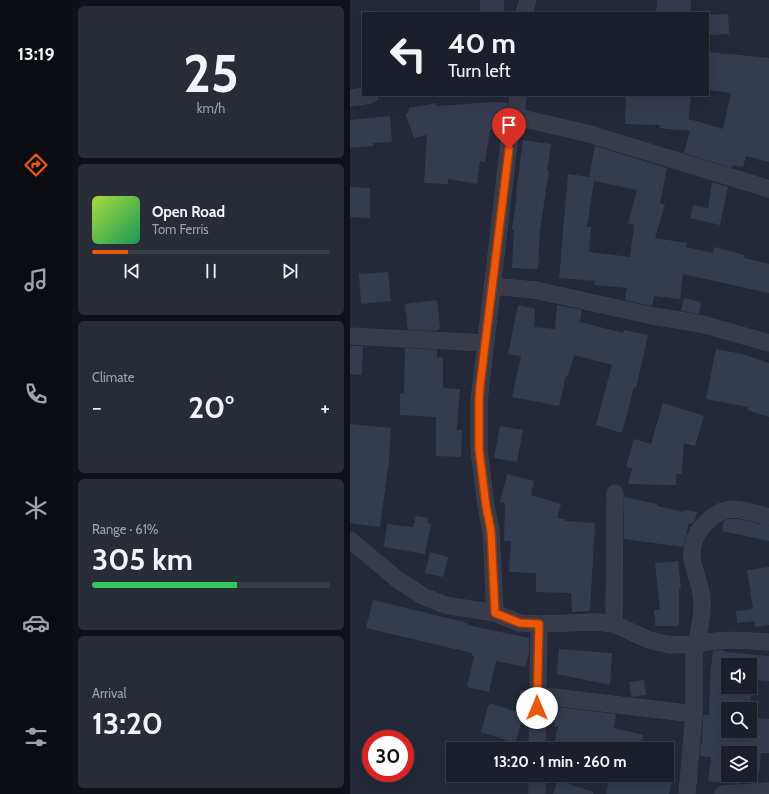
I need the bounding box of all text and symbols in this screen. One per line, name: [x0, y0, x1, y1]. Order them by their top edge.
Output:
text: 40 m: [448, 26, 516, 60]
icon: left: [382, 28, 434, 80]
text: 25: [183, 42, 239, 105]
text: 13:19: [17, 43, 55, 65]
text: Turn left: [448, 60, 511, 82]
text: km/h: [197, 100, 225, 116]
pin: [492, 108, 526, 149]
icon: arrive: [498, 114, 520, 136]
icon: directions: [22, 151, 50, 179]
text: Open Road: [152, 203, 225, 221]
text: Tom Ferris: [152, 221, 209, 237]
icon: previous: [121, 260, 143, 282]
icon: pause: [200, 260, 222, 282]
icon: next: [279, 260, 301, 282]
icon: music: [22, 266, 50, 294]
text: Climate: [92, 369, 134, 385]
icon: phone: [22, 380, 50, 408]
text: 20°: [188, 389, 234, 426]
text: −: [92, 394, 102, 421]
text: +: [320, 394, 330, 421]
icon: climate: [22, 494, 50, 522]
text: Range · 61%: [92, 521, 159, 537]
text: 305 km: [92, 541, 193, 578]
icon: car: [22, 609, 50, 637]
map controls: [721, 658, 757, 782]
button: sound: [721, 658, 757, 694]
text: Arrival: [92, 685, 127, 701]
position arrow: [516, 687, 558, 729]
button: search: [721, 702, 757, 738]
text: 13:20: [92, 705, 163, 742]
icon: filters: [22, 723, 50, 751]
speed limit sign: 30: [362, 730, 414, 782]
button: layers: [721, 746, 757, 782]
text: 13:20 · 1 min · 260 m: [493, 753, 627, 771]

